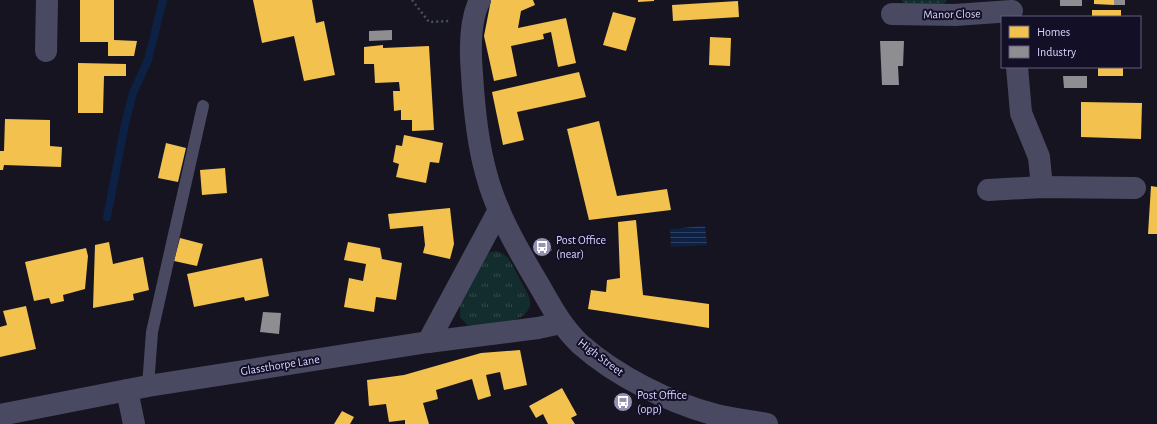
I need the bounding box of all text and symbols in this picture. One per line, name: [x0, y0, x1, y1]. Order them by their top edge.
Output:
street label: Manor Close: [923, 7, 981, 21]
legend: [1001, 16, 1141, 68]
text: Homes: [1037, 26, 1070, 38]
text: Industry: [1037, 46, 1076, 59]
place label: Post Office (near): [556, 234, 606, 260]
bus stop icon: Post Office (near): [531, 236, 553, 258]
street label: High Street: [576, 336, 626, 378]
street label: Glassthorpe Lane: [240, 353, 320, 377]
place label: Post Office (opp): [637, 389, 687, 415]
bus stop icon: Post Office (opp): [612, 391, 634, 413]

